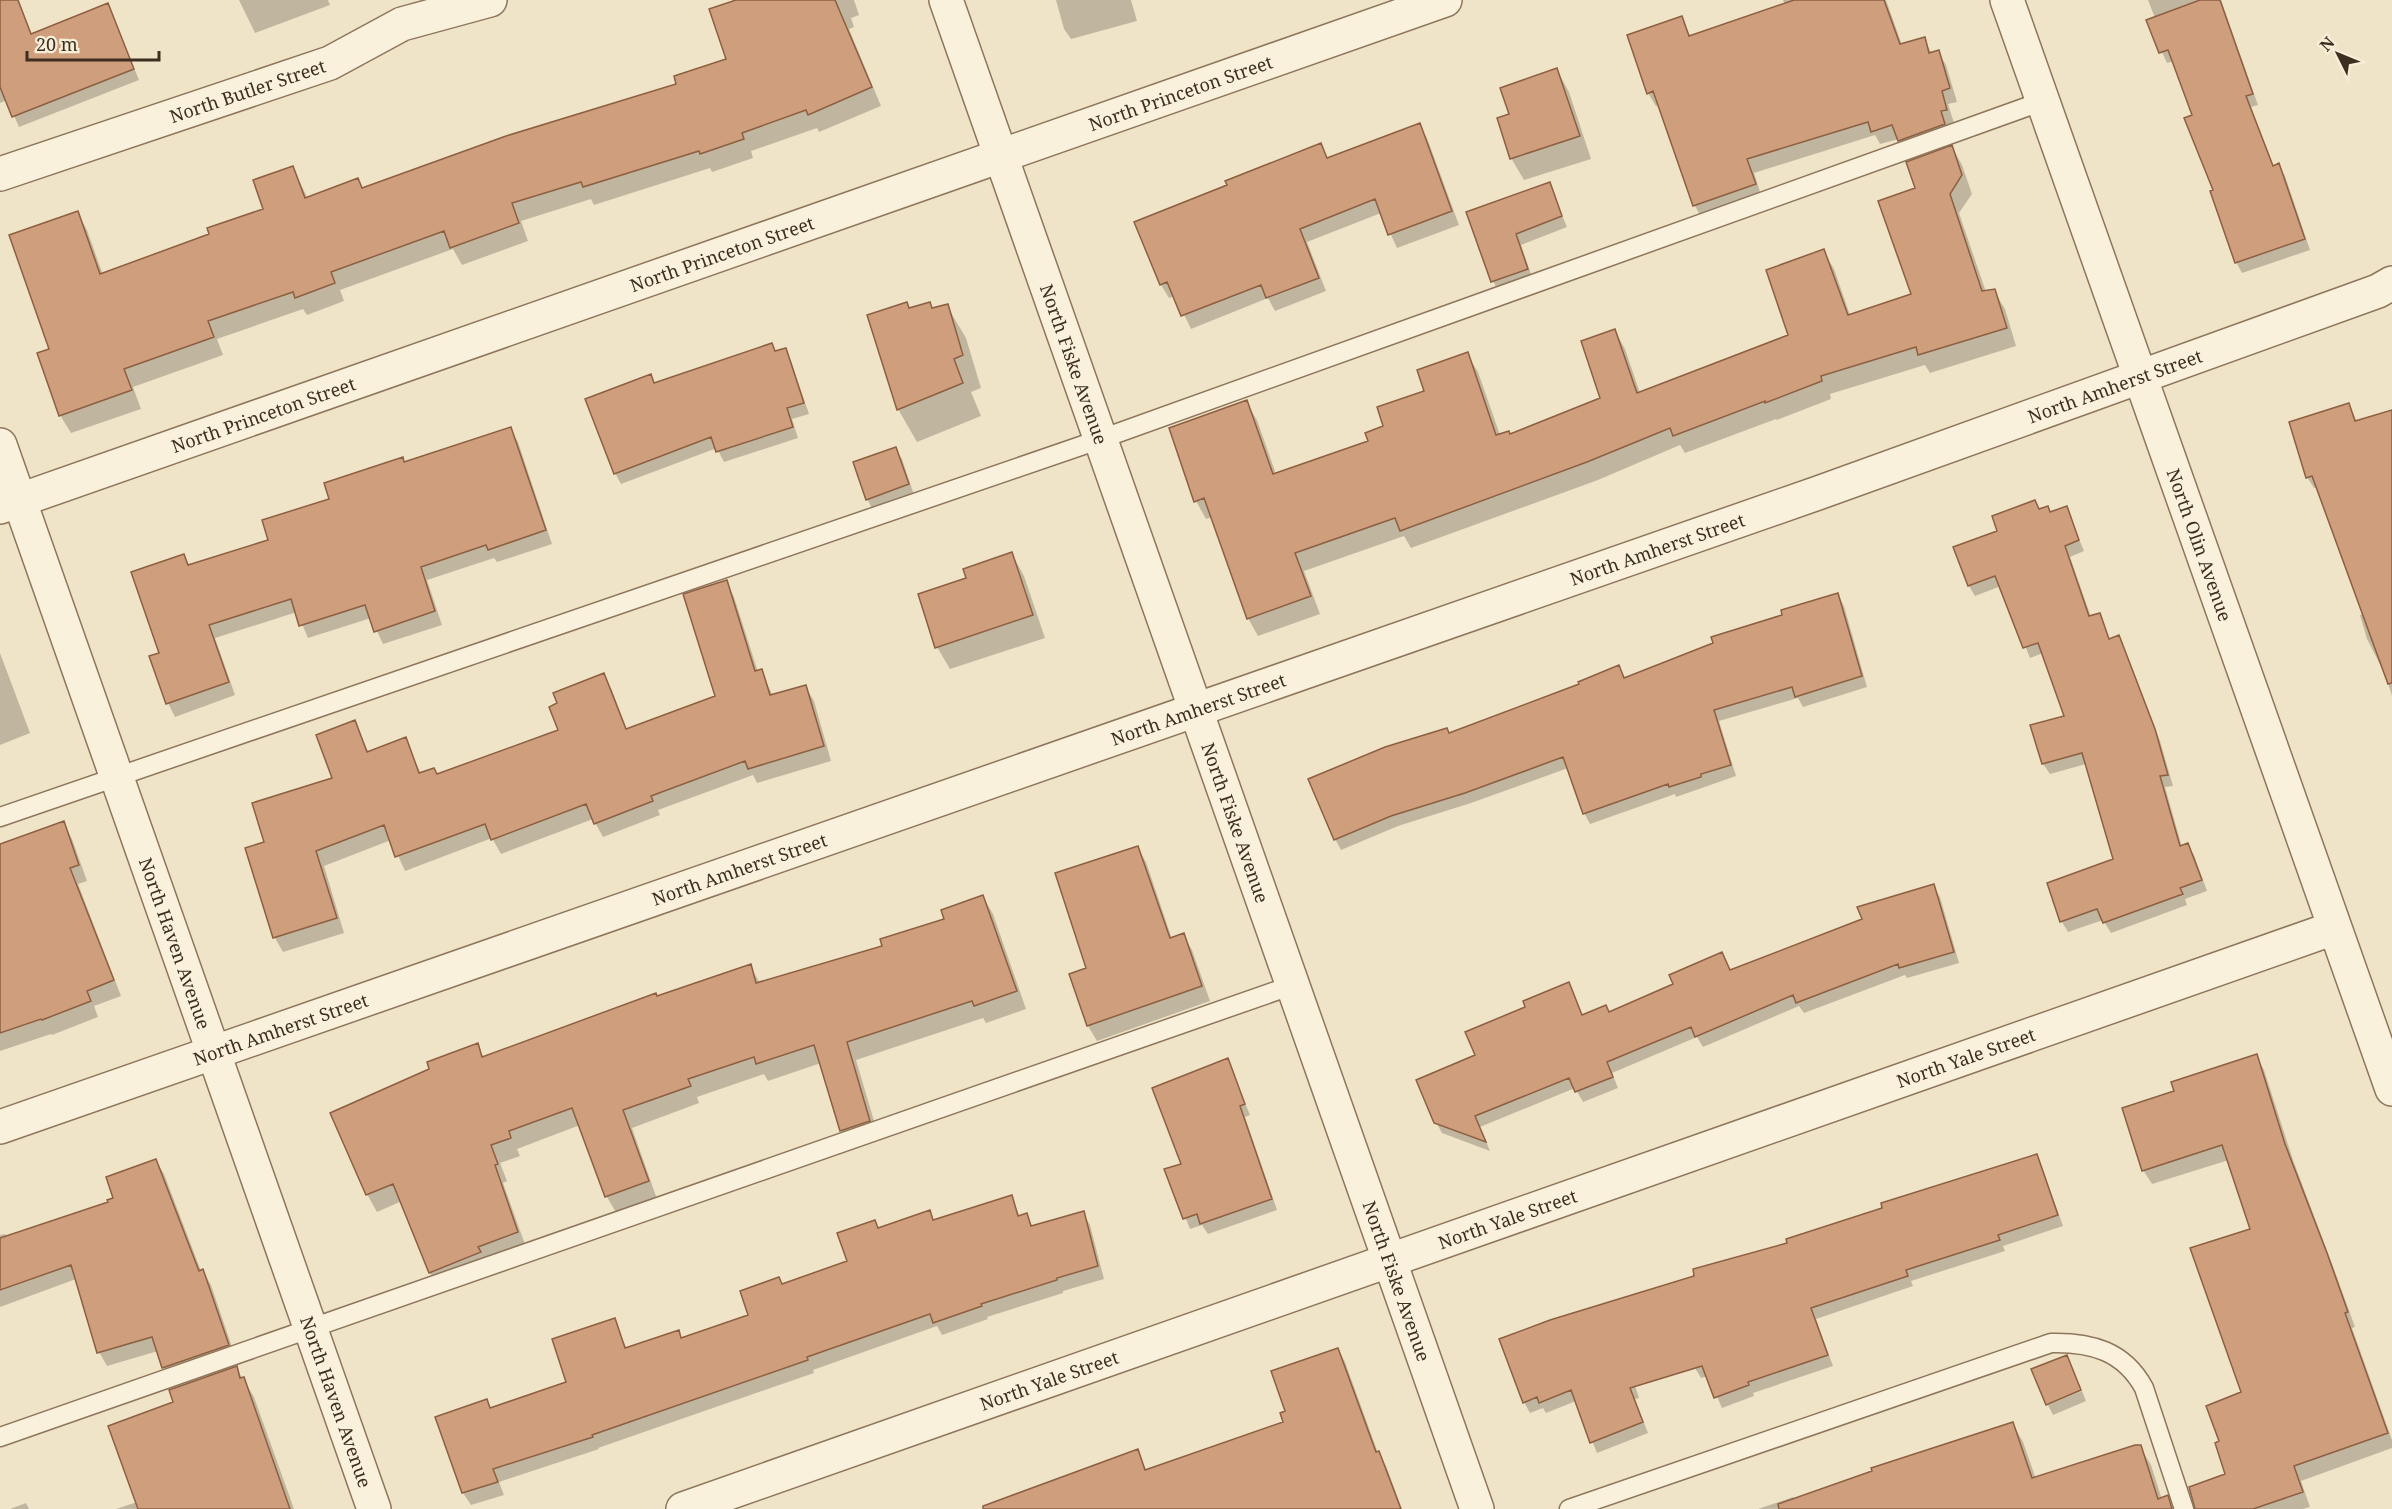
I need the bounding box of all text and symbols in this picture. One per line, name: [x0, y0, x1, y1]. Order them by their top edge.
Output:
scale bar: [27, 24, 159, 62]
north arrow: [2308, 24, 2368, 84]
text: N: [2315, 31, 2340, 56]
text: 20 m: [36, 32, 78, 56]
street label: North Princeton Street: [1085, 49, 1276, 136]
street label: North Butler Street: [166, 53, 329, 128]
street label: North Princeton Street: [627, 210, 817, 297]
street label: North Fiske Avenue: [1035, 281, 1113, 448]
street label: North Amherst Street: [2024, 343, 2205, 428]
street label: North Princeton Street: [168, 371, 359, 458]
street label: North Olin Avenue: [2162, 465, 2238, 625]
street label: North Amherst Street: [1566, 508, 1748, 591]
street label: North Amherst Street: [1108, 668, 1289, 751]
street label: North Fiske Avenue: [1196, 739, 1275, 906]
street label: North Amherst Street: [649, 828, 830, 911]
street label: North Haven Avenue: [134, 854, 216, 1032]
street label: North Amherst Street: [190, 988, 371, 1071]
street label: North Yale Street: [1893, 1022, 2039, 1093]
street label: North Yale Street: [1435, 1183, 1580, 1254]
street label: North Fiske Avenue: [1357, 1198, 1436, 1364]
street label: North Haven Avenue: [295, 1313, 377, 1491]
street label: North Yale Street: [976, 1345, 1122, 1416]

